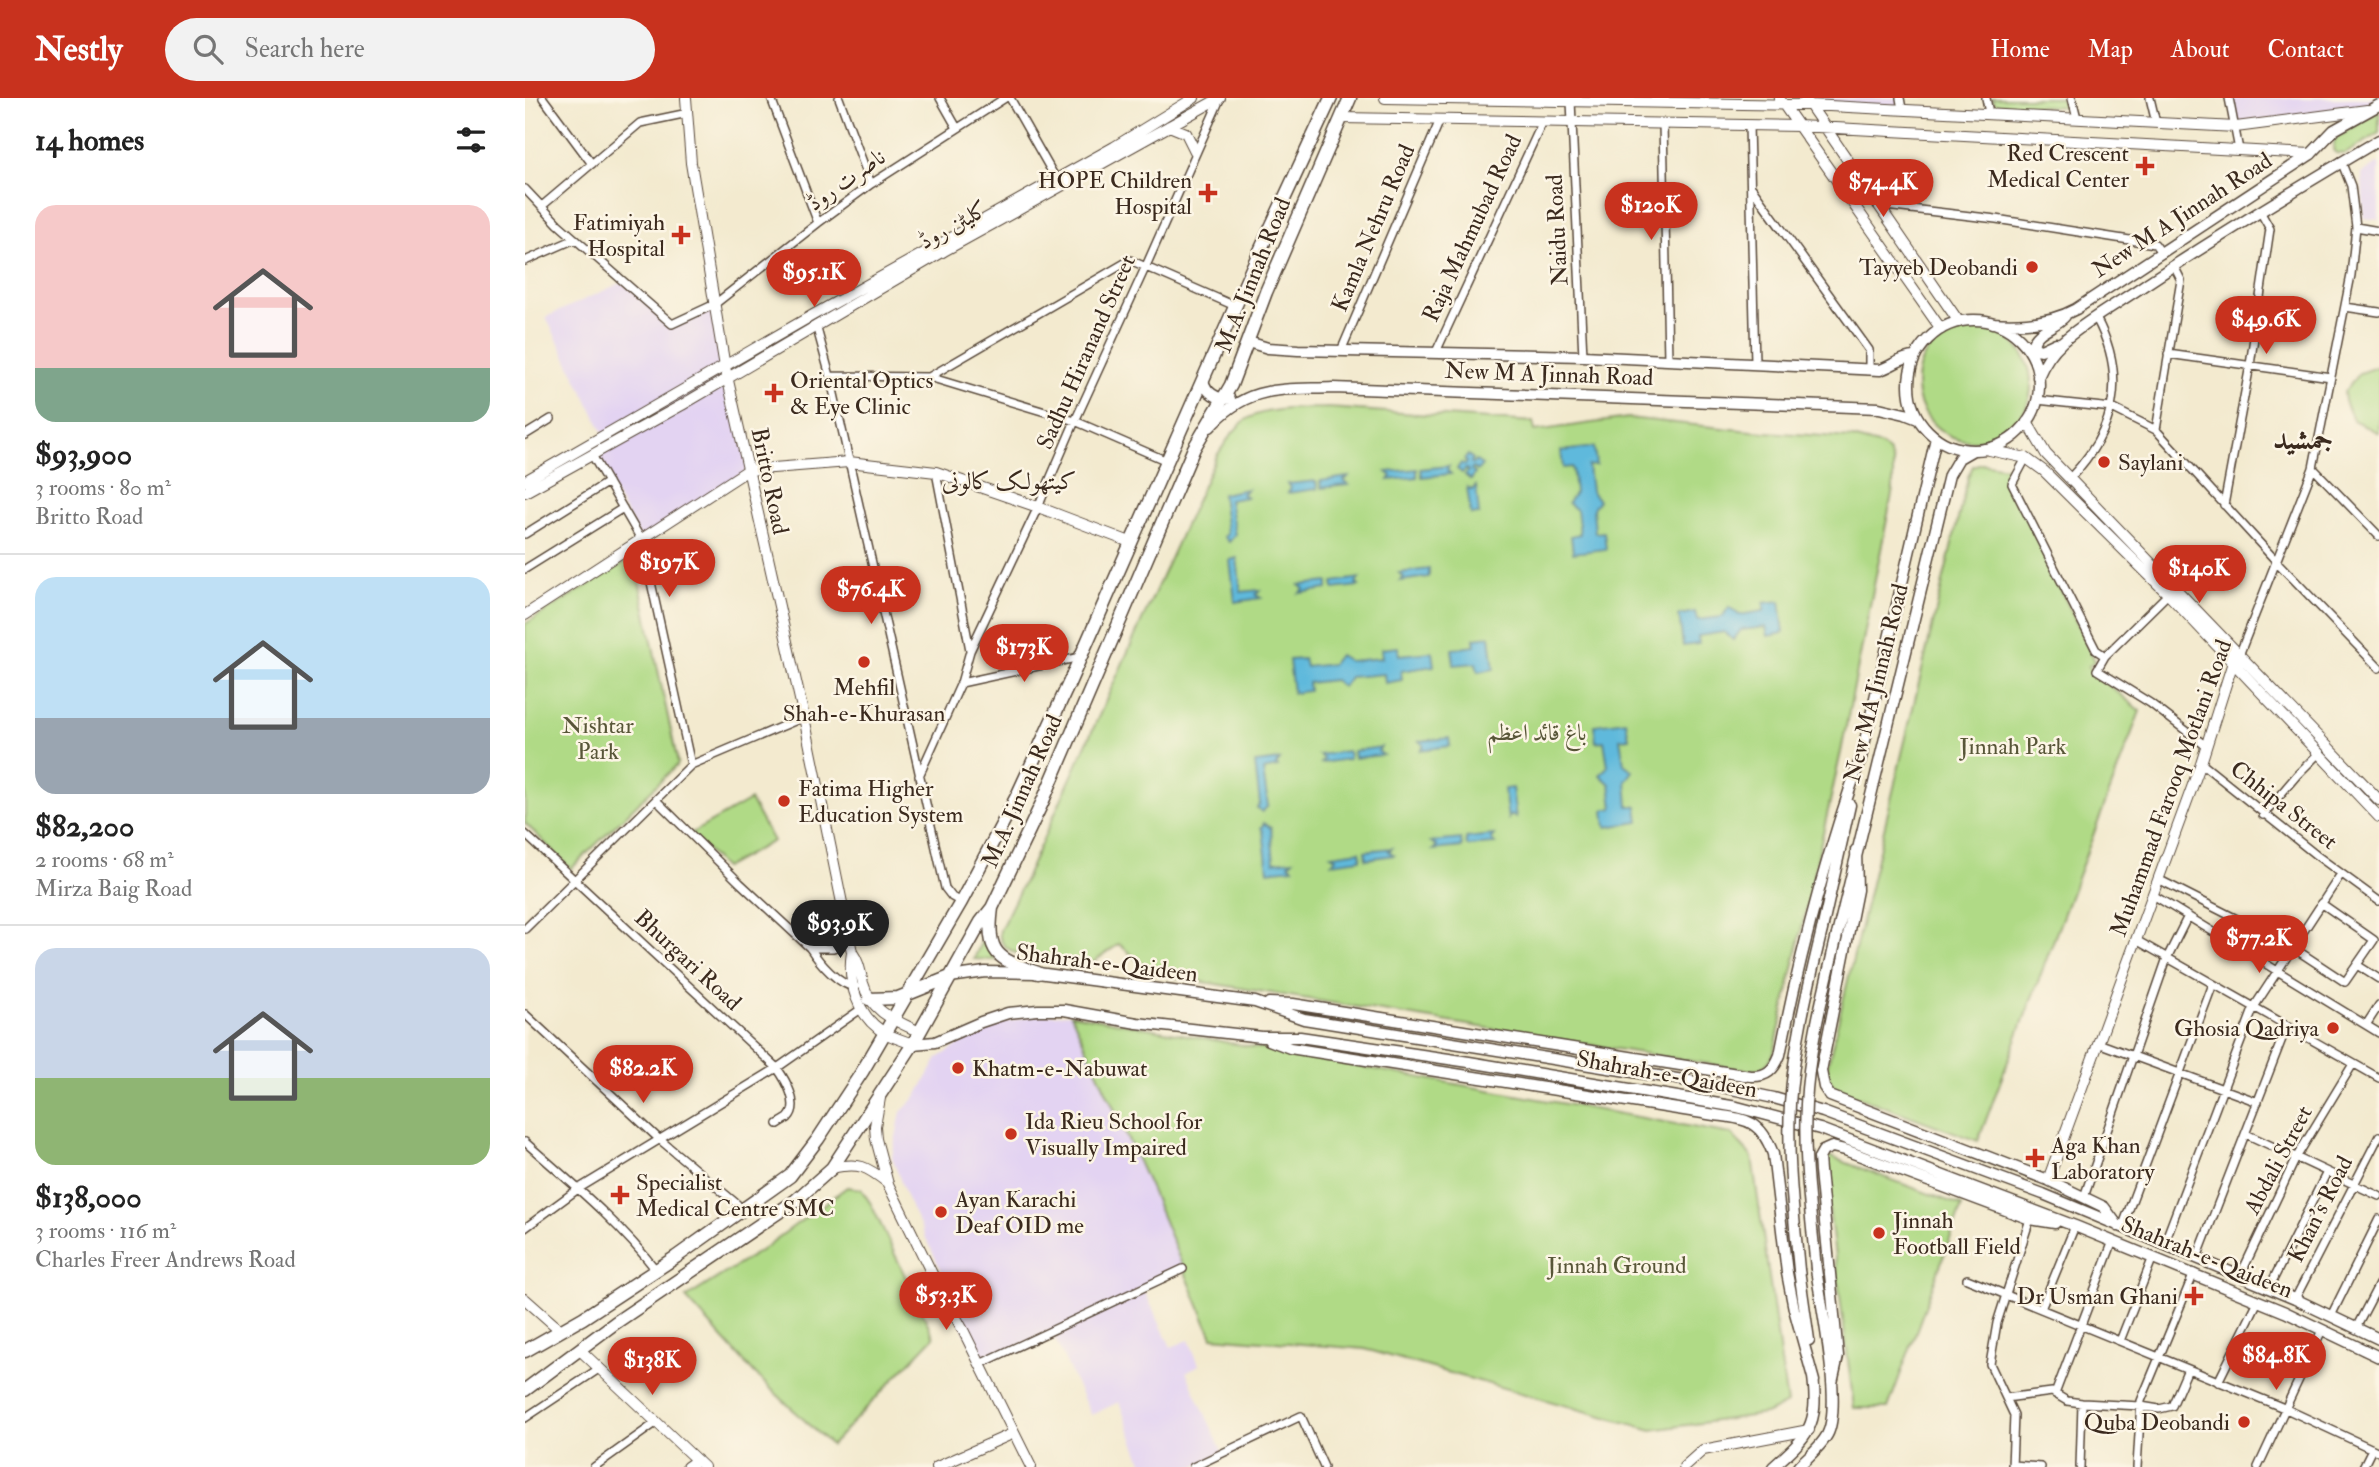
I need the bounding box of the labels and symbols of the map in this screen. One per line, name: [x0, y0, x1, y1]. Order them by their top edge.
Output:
street label: Raja Mahmubad Road: [1416, 130, 1528, 326]
place label: Red Crescent Medical Center: [1987, 139, 2129, 194]
street label: Kamla Nehru Road: [1325, 140, 1421, 316]
street label: ناصرت روڈ: [801, 142, 892, 218]
street label: New M A Jinnah Road: [2087, 146, 2277, 284]
marker: Red Crescent Medical Center: [2135, 156, 2155, 176]
pin: $74.4K: [1826, 159, 1940, 219]
place label: HOPE Children Hospital: [1038, 166, 1192, 222]
street label: Naidu Road: [1540, 173, 1574, 287]
marker: HOPE Children Hospital: [1198, 183, 1218, 203]
pin: $120K: [1602, 183, 1700, 242]
street label: M.A. Jinnah Road: [1209, 193, 1297, 357]
street label: کلیٹن روڈ: [913, 194, 993, 256]
place label: Fatimiyah Hospital: [573, 208, 665, 264]
marker: Fatimiyah Hospital: [671, 225, 691, 245]
pin: $95.1K: [757, 250, 871, 309]
street label: Sadhu Hiranand Street: [1030, 250, 1142, 454]
place label: Tayyeb Deobandi: [1859, 253, 2018, 282]
marker: Tayyeb Deobandi: [2024, 259, 2040, 275]
pin: $49.6K: [2209, 296, 2323, 356]
street label: New M A Jinnah Road: [1444, 356, 1654, 392]
place label: Oriental Optics & Eye Clinic: [790, 366, 933, 421]
marker: Oriental Optics & Eye Clinic: [764, 383, 784, 403]
district label: جمشید: [2273, 421, 2333, 458]
street label: Britto Road: [745, 425, 795, 537]
place label: Saylani: [2118, 448, 2183, 477]
marker: Saylani: [2096, 454, 2112, 470]
district label: کیتھولک کالونی: [942, 466, 1076, 497]
pin: $197K: [620, 540, 718, 599]
pin: $140K: [2150, 546, 2248, 605]
pin: $76.4K: [814, 566, 928, 626]
street label: New MA Jinnah Road: [1837, 581, 1915, 785]
pin: $173K: [975, 624, 1073, 684]
street label: Muhammad Farooq Motlani Road: [2104, 636, 2238, 940]
marker: Mehfil Shah-e-Khurasan: [856, 654, 872, 670]
place label: Mehfil Shah-e-Khurasan: [783, 673, 945, 728]
street label: M.A. Jinnah Road: [975, 710, 1069, 872]
park label: Nishtar Park: [562, 711, 634, 766]
park label: باغ قائد اعظم: [1487, 718, 1587, 754]
park label: Jinnah Park: [1958, 732, 2067, 761]
street label: Chhipa Street: [2224, 754, 2344, 857]
place label: Fatima Higher Education System: [798, 774, 963, 829]
marker: Fatima Higher Education System: [776, 793, 792, 809]
pin: $93.9K: [783, 900, 897, 960]
street label: Bhurgari Road: [629, 903, 747, 1017]
pin: $77.2K: [2202, 916, 2316, 975]
street label: Shahrah-e-Qaideen: [1015, 937, 1200, 989]
place label: Ghosia Qadriya: [2174, 1014, 2320, 1043]
marker: Ghosia Qadriya: [2325, 1020, 2341, 1036]
street label: Shahrah-e-Qaideen: [1574, 1044, 1760, 1104]
pin: $82.2K: [586, 1046, 700, 1105]
place label: Khatm-e-Nabuwat: [972, 1054, 1148, 1083]
marker: Khatm-e-Nabuwat: [950, 1060, 966, 1076]
street label: Abdali Street: [2237, 1101, 2319, 1220]
place label: Ida Rieu School for Visually Impaired: [1025, 1107, 1203, 1163]
marker: Ida Rieu School for Visually Impaired: [1003, 1126, 1019, 1142]
place label: Aga Khan Laboratory: [2050, 1131, 2156, 1186]
marker: Aga Khan Laboratory: [2025, 1148, 2045, 1168]
street label: Khan's Road: [2281, 1151, 2359, 1267]
place label: Specialist Medical Centre SMC: [636, 1168, 835, 1223]
marker: Specialist Medical Centre SMC: [610, 1185, 630, 1205]
place label: Ayan Karachi Deaf OID me: [954, 1185, 1084, 1240]
marker: Ayan Karachi Deaf OID me: [933, 1204, 949, 1220]
place label: Jinnah Football Field: [1892, 1206, 2021, 1261]
street label: Shahrah-e-Qaideen: [2117, 1209, 2297, 1305]
marker: Jinnah Football Field: [1871, 1225, 1887, 1241]
park label: Jinnah Ground: [1546, 1251, 1687, 1280]
pin: $53.3K: [889, 1272, 1003, 1332]
place label: Dr Usman Ghani: [2016, 1282, 2178, 1311]
marker: Dr Usman Ghani: [2184, 1286, 2204, 1306]
pin: $84.8K: [2219, 1332, 2333, 1392]
pin: $138K: [603, 1338, 701, 1397]
place label: Quba Deobandi: [2084, 1408, 2230, 1437]
marker: Quba Deobandi: [2236, 1414, 2252, 1430]

